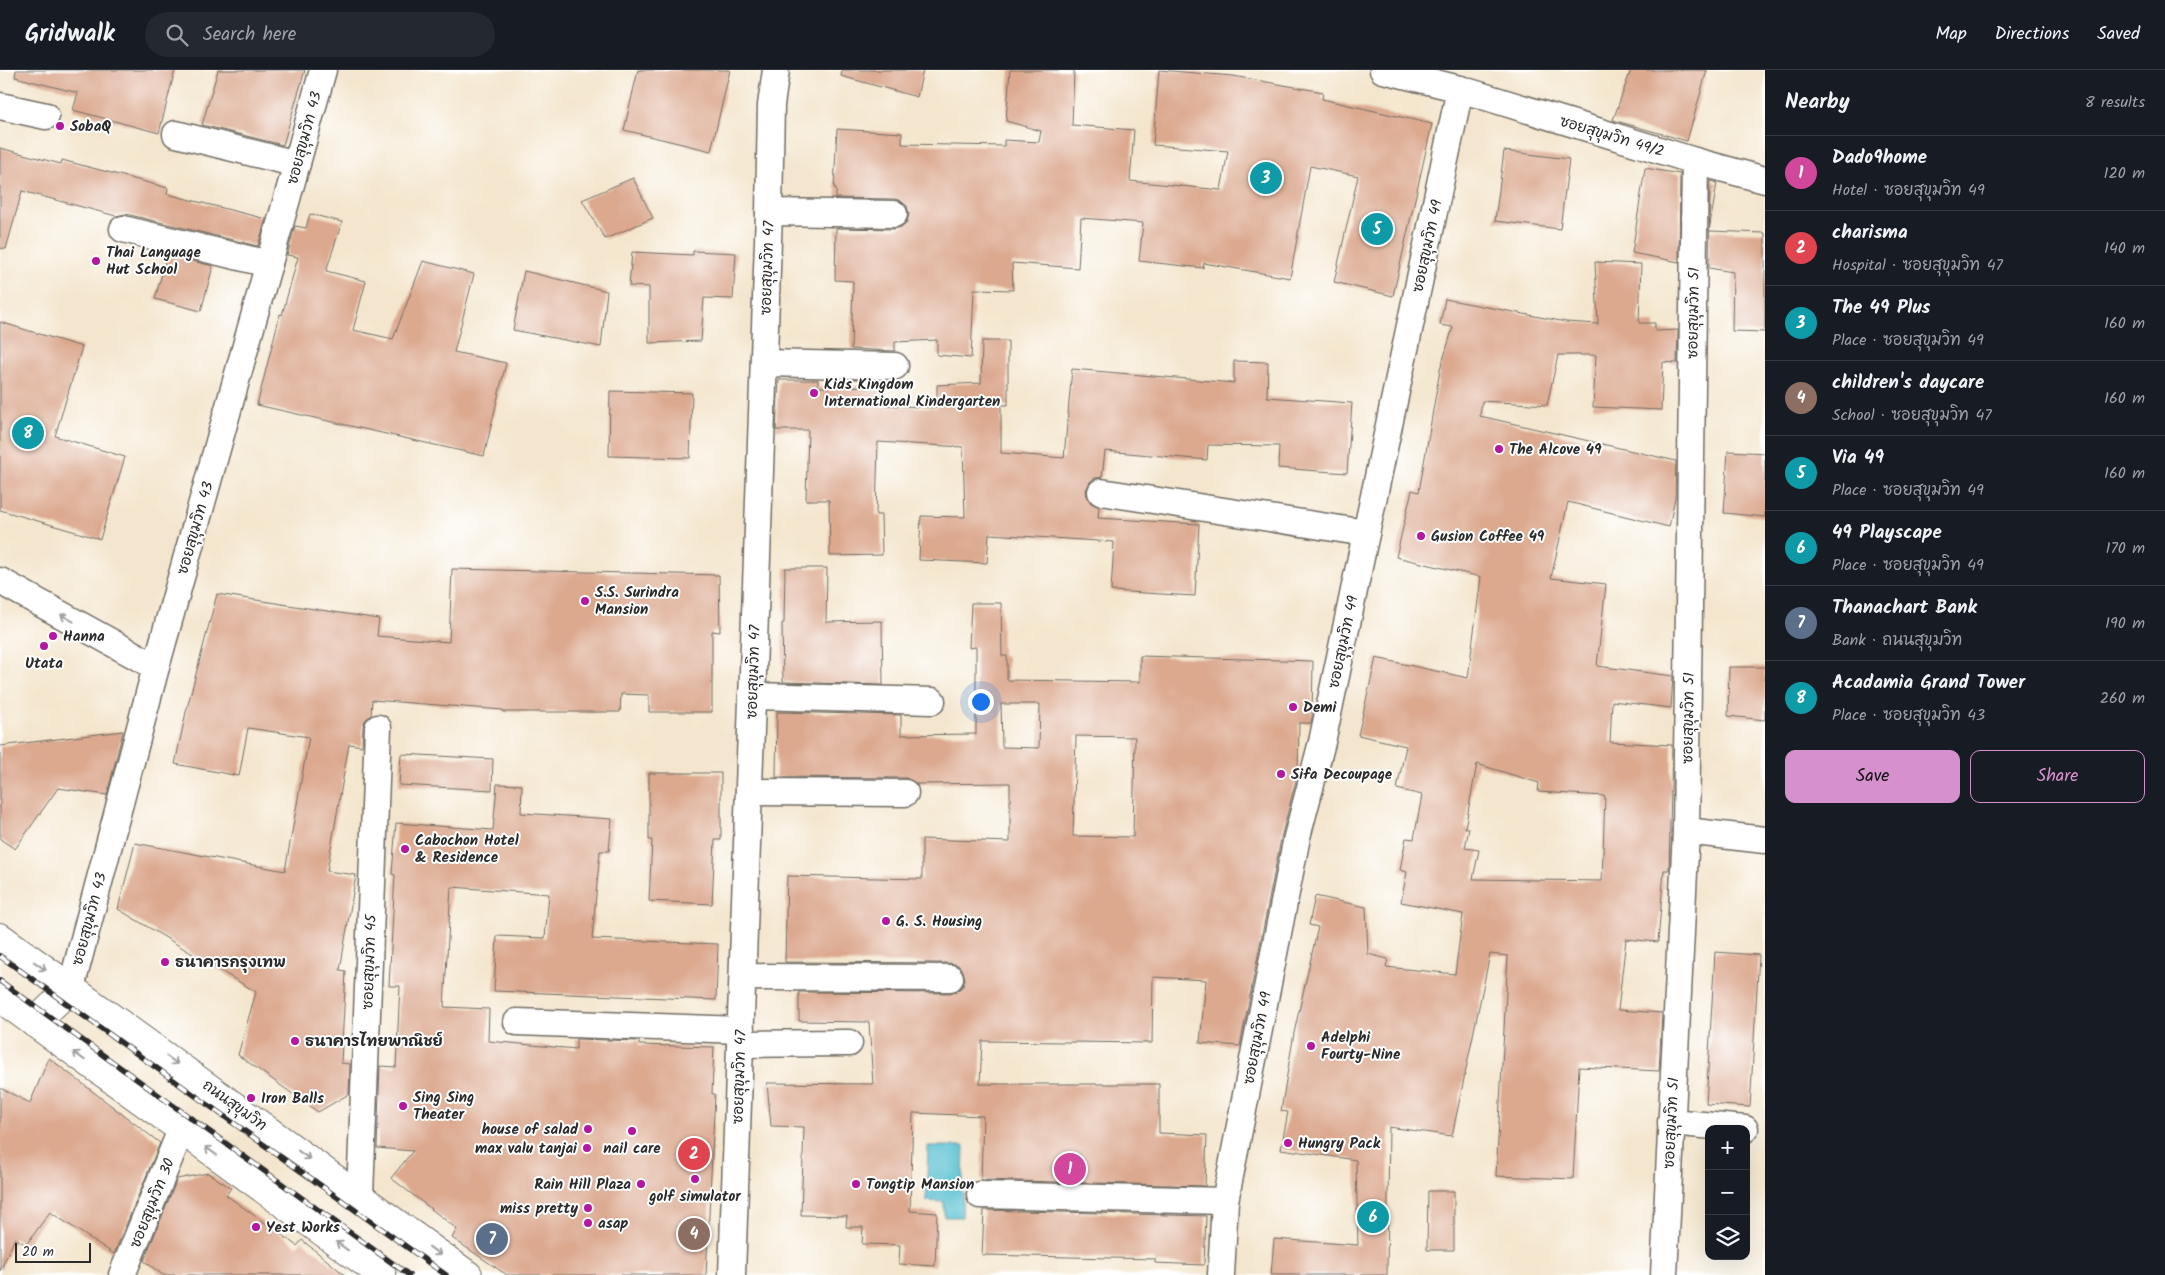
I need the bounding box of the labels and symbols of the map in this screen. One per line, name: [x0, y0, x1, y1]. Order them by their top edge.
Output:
street label: ซอยสุขุมวิท 43: [281, 89, 329, 188]
street label: ซอยสุขุมวิท 49/2: [1556, 110, 1667, 164]
place label: SobaQ: [70, 115, 111, 139]
marker: SobaQ: [54, 120, 66, 132]
pin: 3: [1250, 159, 1282, 197]
street label: ซอยสุขุมวิท 49: [1406, 197, 1450, 295]
pin: 5: [1361, 210, 1393, 248]
street label: ซอยสุขุมวิท 47: [754, 220, 782, 315]
place label: Thai Language Hut School: [106, 241, 201, 282]
marker: Thai Language Hut School: [90, 255, 102, 267]
street label: ซอยสุขุมวิท 51: [1681, 267, 1707, 359]
place label: Kids Kingdom International Kindergarten: [824, 373, 1000, 414]
marker: Kids Kingdom International Kindergarten: [808, 387, 820, 399]
pin: 8: [12, 414, 44, 452]
place label: The Alcove 49: [1509, 438, 1602, 462]
marker: The Alcove 49: [1493, 443, 1505, 455]
street label: ซอยสุขุมวิท 43: [171, 479, 221, 578]
place label: Gusion Coffee 49: [1431, 525, 1545, 549]
marker: Gusion Coffee 49: [1415, 530, 1427, 542]
place label: S.S. Surindra Mansion: [595, 581, 679, 622]
street label: ซอยสุขุมวิท 49: [1322, 593, 1366, 691]
marker: S.S. Surindra Mansion: [579, 595, 591, 607]
one-way arrow: [60, 613, 75, 623]
street label: ซอยสุขุมวิท 47: [740, 624, 768, 719]
place label: Hanna: [63, 625, 105, 649]
marker: Hanna: [47, 630, 59, 642]
marker: Utata: [38, 640, 50, 652]
place label: Utata: [25, 652, 63, 676]
street label: ซอยสุขุมวิท 51: [1676, 672, 1702, 764]
your location: [968, 689, 994, 715]
place label: Demi: [1303, 696, 1338, 720]
marker: Demi: [1287, 701, 1299, 713]
place label: Sifa Decoupage: [1291, 763, 1393, 787]
marker: Sifa Decoupage: [1275, 768, 1287, 780]
place label: Cabochon Hotel & Residence: [415, 829, 519, 870]
marker: Cabochon Hotel & Residence: [399, 843, 411, 855]
street label: ซอยสุขุมวิท 43: [66, 870, 114, 969]
place label: G. S. Housing: [896, 910, 982, 934]
street label: ซอยสุขุมวิท 45: [356, 913, 384, 1010]
marker: G. S. Housing: [880, 915, 892, 927]
place label: ธนาคารกรุงเทพ: [175, 951, 286, 975]
marker: ธนาคารกรุงเทพ: [159, 956, 171, 968]
one-way arrow: [33, 960, 46, 971]
street label: ซอยสุขุมวิท 49: [1237, 989, 1279, 1087]
place label: Adelphi Fourty-Nine: [1321, 1026, 1401, 1067]
street label: ซอยสุขุมวิท 47: [726, 1029, 754, 1124]
place label: ธนาคารไทยพาณิชย์: [305, 1030, 443, 1054]
marker: ธนาคารไทยพาณิชย์: [289, 1035, 301, 1047]
marker: Adelphi Fourty-Nine: [1305, 1040, 1317, 1052]
one-way arrow: [72, 1051, 86, 1061]
one-way arrow: [165, 1055, 179, 1065]
street label: ถนนสุขุมวิท: [197, 1074, 272, 1138]
street label: ซอยสุขุมวิท 51: [1658, 1076, 1686, 1169]
place label: Sing Sing Theater: [413, 1086, 474, 1127]
place label: Iron Balls: [261, 1087, 324, 1111]
marker: Iron Balls: [245, 1092, 257, 1104]
marker: Sing Sing Theater: [397, 1100, 409, 1112]
place label: house of salad: [482, 1118, 579, 1142]
marker: house of salad: [582, 1123, 594, 1135]
marker: nail care: [626, 1125, 638, 1137]
place label: Hungry Pack: [1298, 1132, 1381, 1156]
pin: 2: [678, 1135, 710, 1173]
place label: max valu tanjai: [475, 1137, 578, 1161]
place label: nail care: [603, 1137, 661, 1161]
marker: Hungry Pack: [1282, 1137, 1294, 1149]
marker: max valu tanjai: [581, 1142, 593, 1154]
one-way arrow: [205, 1146, 218, 1157]
one-way arrow: [297, 1150, 311, 1160]
pin: 1: [1054, 1150, 1086, 1188]
street label: ซอยสุขุมวิท 30: [124, 1154, 182, 1252]
place label: Rain Hill Plaza: [534, 1173, 631, 1197]
marker: golf simulator: [689, 1173, 701, 1185]
place label: Tongtip Mansion: [866, 1173, 974, 1197]
marker: Rain Hill Plaza: [635, 1178, 647, 1190]
marker: Tongtip Mansion: [850, 1178, 862, 1190]
place label: golf simulator: [648, 1185, 741, 1209]
place label: miss pretty: [500, 1197, 578, 1221]
pin: 6: [1357, 1198, 1389, 1236]
marker: miss pretty: [582, 1202, 594, 1214]
place label: asap: [598, 1212, 628, 1236]
pin: 4: [678, 1215, 710, 1253]
place label: Yest Works: [266, 1216, 340, 1240]
marker: asap: [582, 1217, 594, 1229]
pin: 7: [476, 1220, 508, 1258]
marker: Yest Works: [250, 1221, 262, 1233]
scale bar: [15, 1240, 91, 1263]
one-way arrow: [336, 1241, 350, 1252]
one-way arrow: [428, 1245, 441, 1256]

